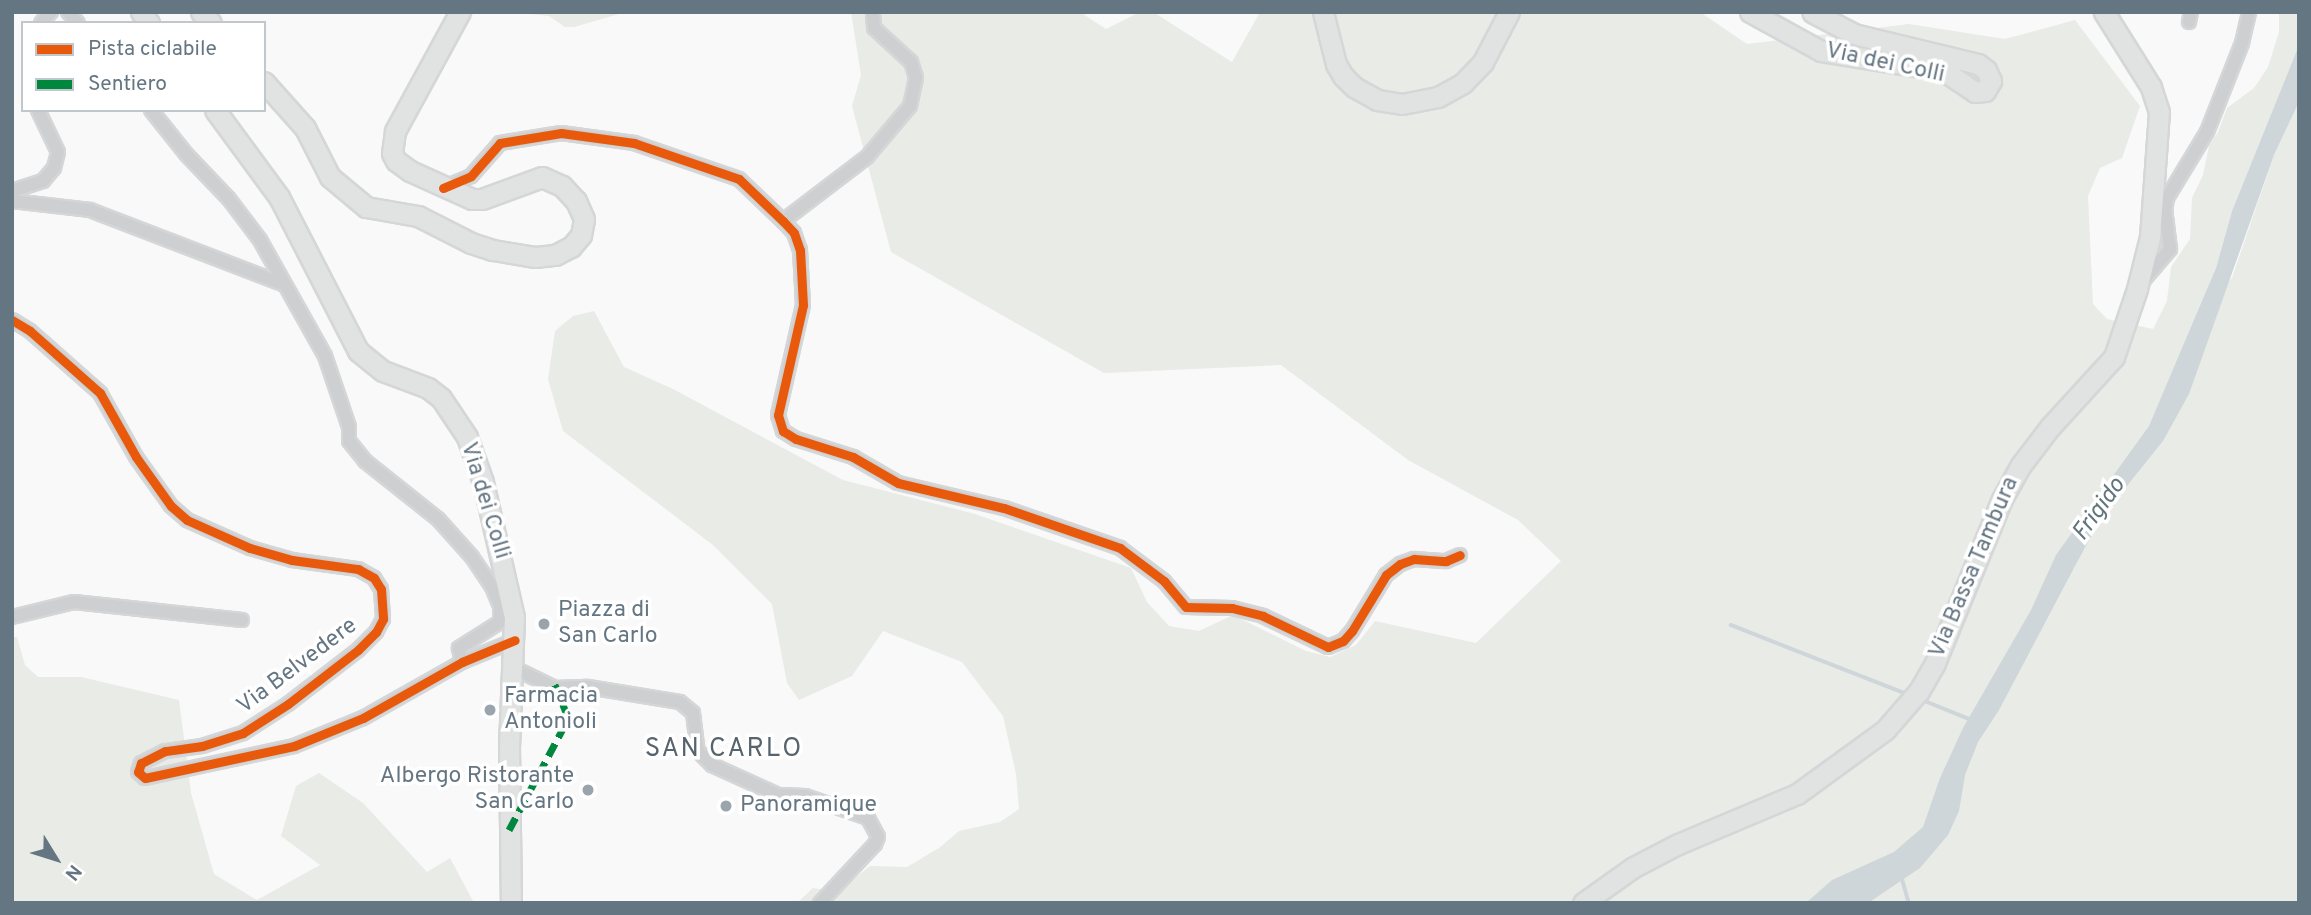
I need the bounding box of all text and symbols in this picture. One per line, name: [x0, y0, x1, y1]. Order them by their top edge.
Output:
legend: [21, 21, 266, 112]
text: Pista ciclabile: [88, 36, 217, 63]
street label: Via dei Colli: [1823, 38, 1947, 90]
text: Sentiero: [88, 71, 167, 98]
street label: Via dei Colli: [453, 439, 515, 563]
street label: Via Bassa Tambura: [1924, 473, 2026, 663]
water label: Frigido: [2068, 473, 2132, 547]
place label: Piazza di San Carlo: [558, 597, 657, 651]
street label: Via Belvedere: [233, 613, 363, 721]
marker: Piazza di San Carlo: [536, 616, 552, 632]
place label: Farmacia Antonioli: [504, 683, 598, 737]
marker: Farmacia Antonioli: [482, 702, 498, 718]
district label: SAN CARLO: [646, 734, 802, 766]
place label: Albergo Ristorante San Carlo: [380, 763, 574, 817]
marker: Albergo Ristorante San Carlo: [580, 782, 596, 798]
place label: Panoramique: [740, 792, 877, 820]
marker: Panoramique: [718, 798, 734, 814]
north arrow: [21, 824, 91, 894]
text: N: [59, 859, 86, 885]

